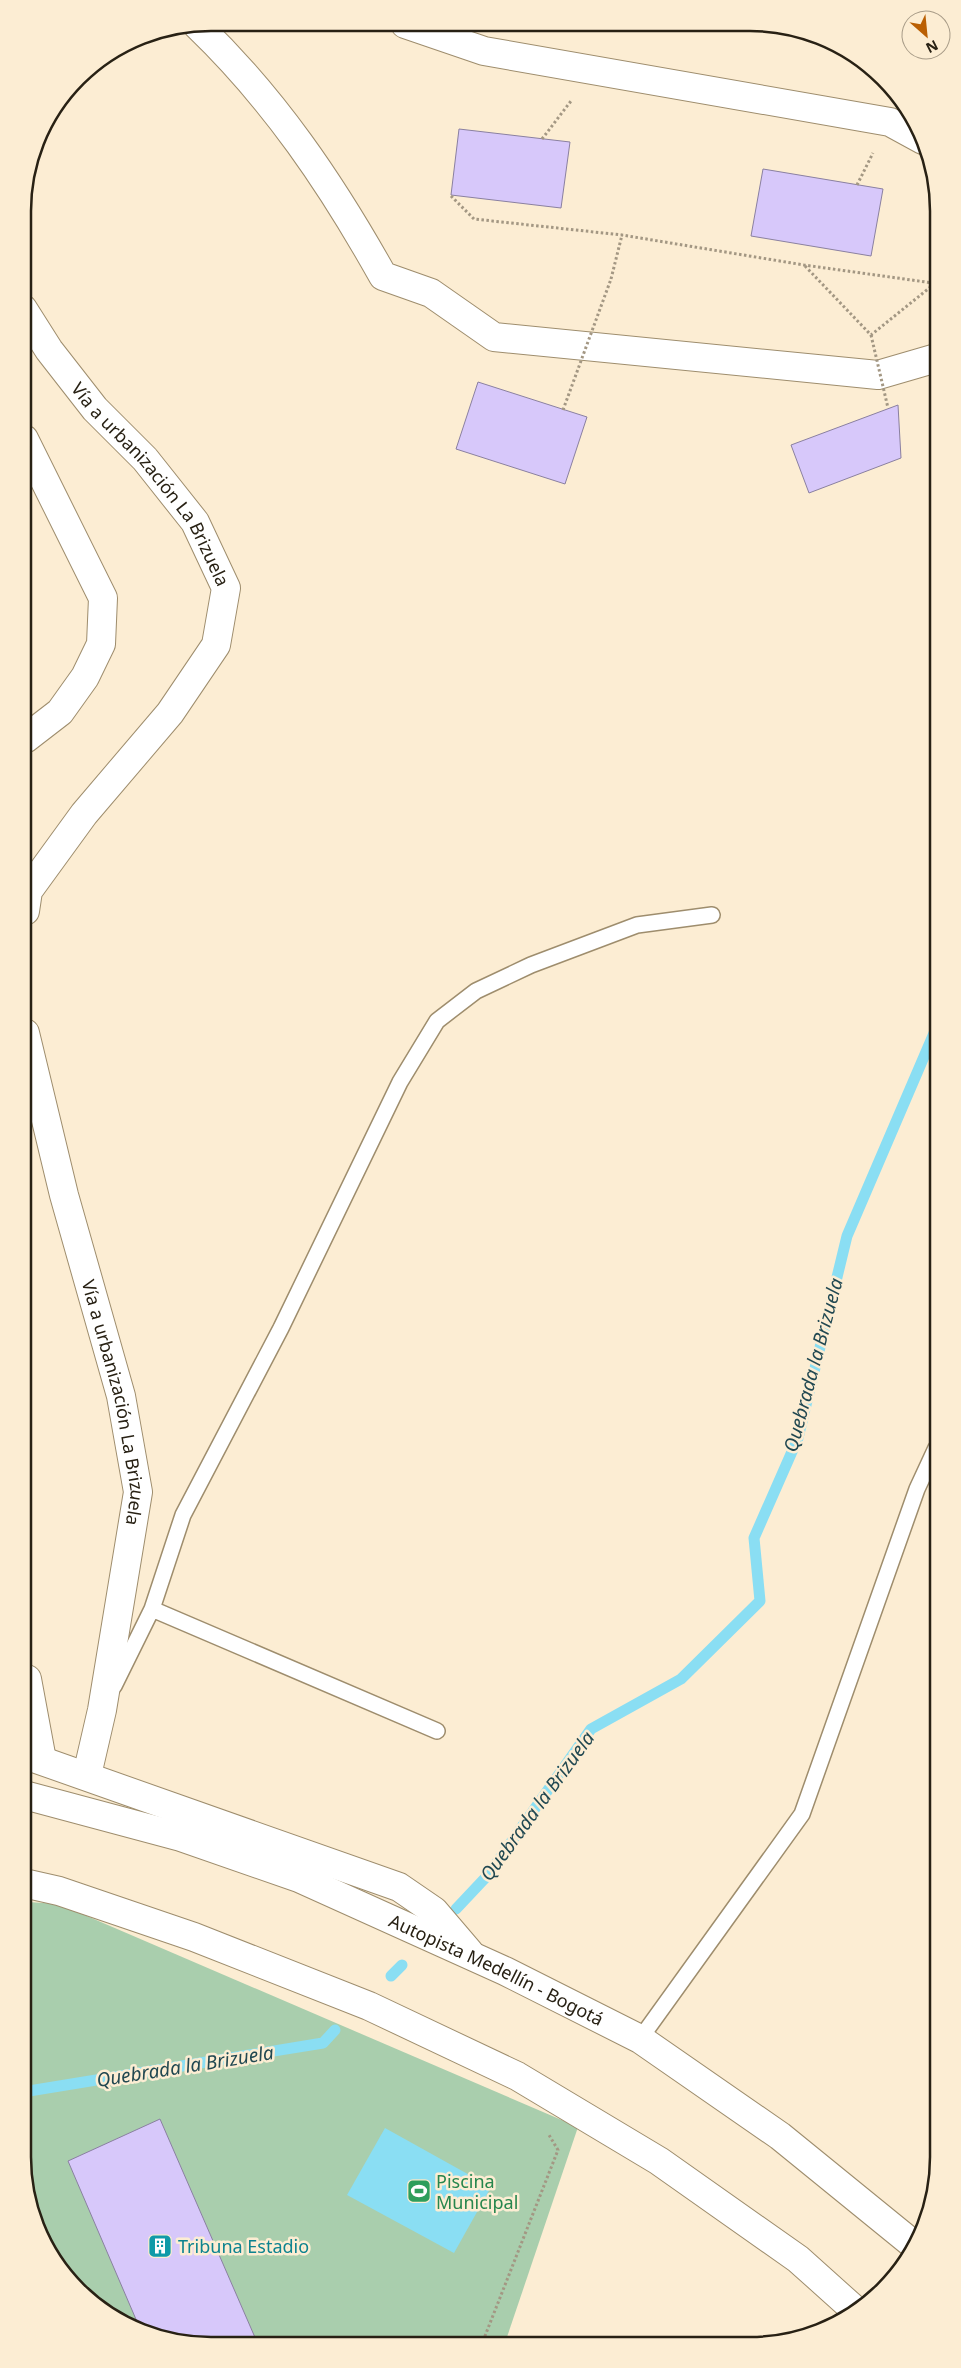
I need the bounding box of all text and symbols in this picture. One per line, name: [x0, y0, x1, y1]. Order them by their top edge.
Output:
north arrow: [901, 10, 951, 60]
text: N: [923, 36, 942, 58]
street label: Vía a urbanización La Brizuela: [66, 377, 235, 590]
water label: Quebrada la Brizuela: [777, 1275, 849, 1455]
street label: Vía a urbanización La Brizuela: [77, 1277, 150, 1527]
water label: Quebrada la Brizuela: [474, 1726, 600, 1886]
street label: Autopista Medellín - Bogotá: [385, 1908, 608, 2031]
water label: Quebrada la Brizuela: [95, 2039, 276, 2093]
place label: Piscina Municipal: [436, 2169, 518, 2214]
sports icon: Piscina Municipal: [406, 2178, 432, 2204]
building icon: Tribuna Estadio: [147, 2233, 173, 2259]
place label: Tribuna Estadio: [178, 2234, 309, 2258]

